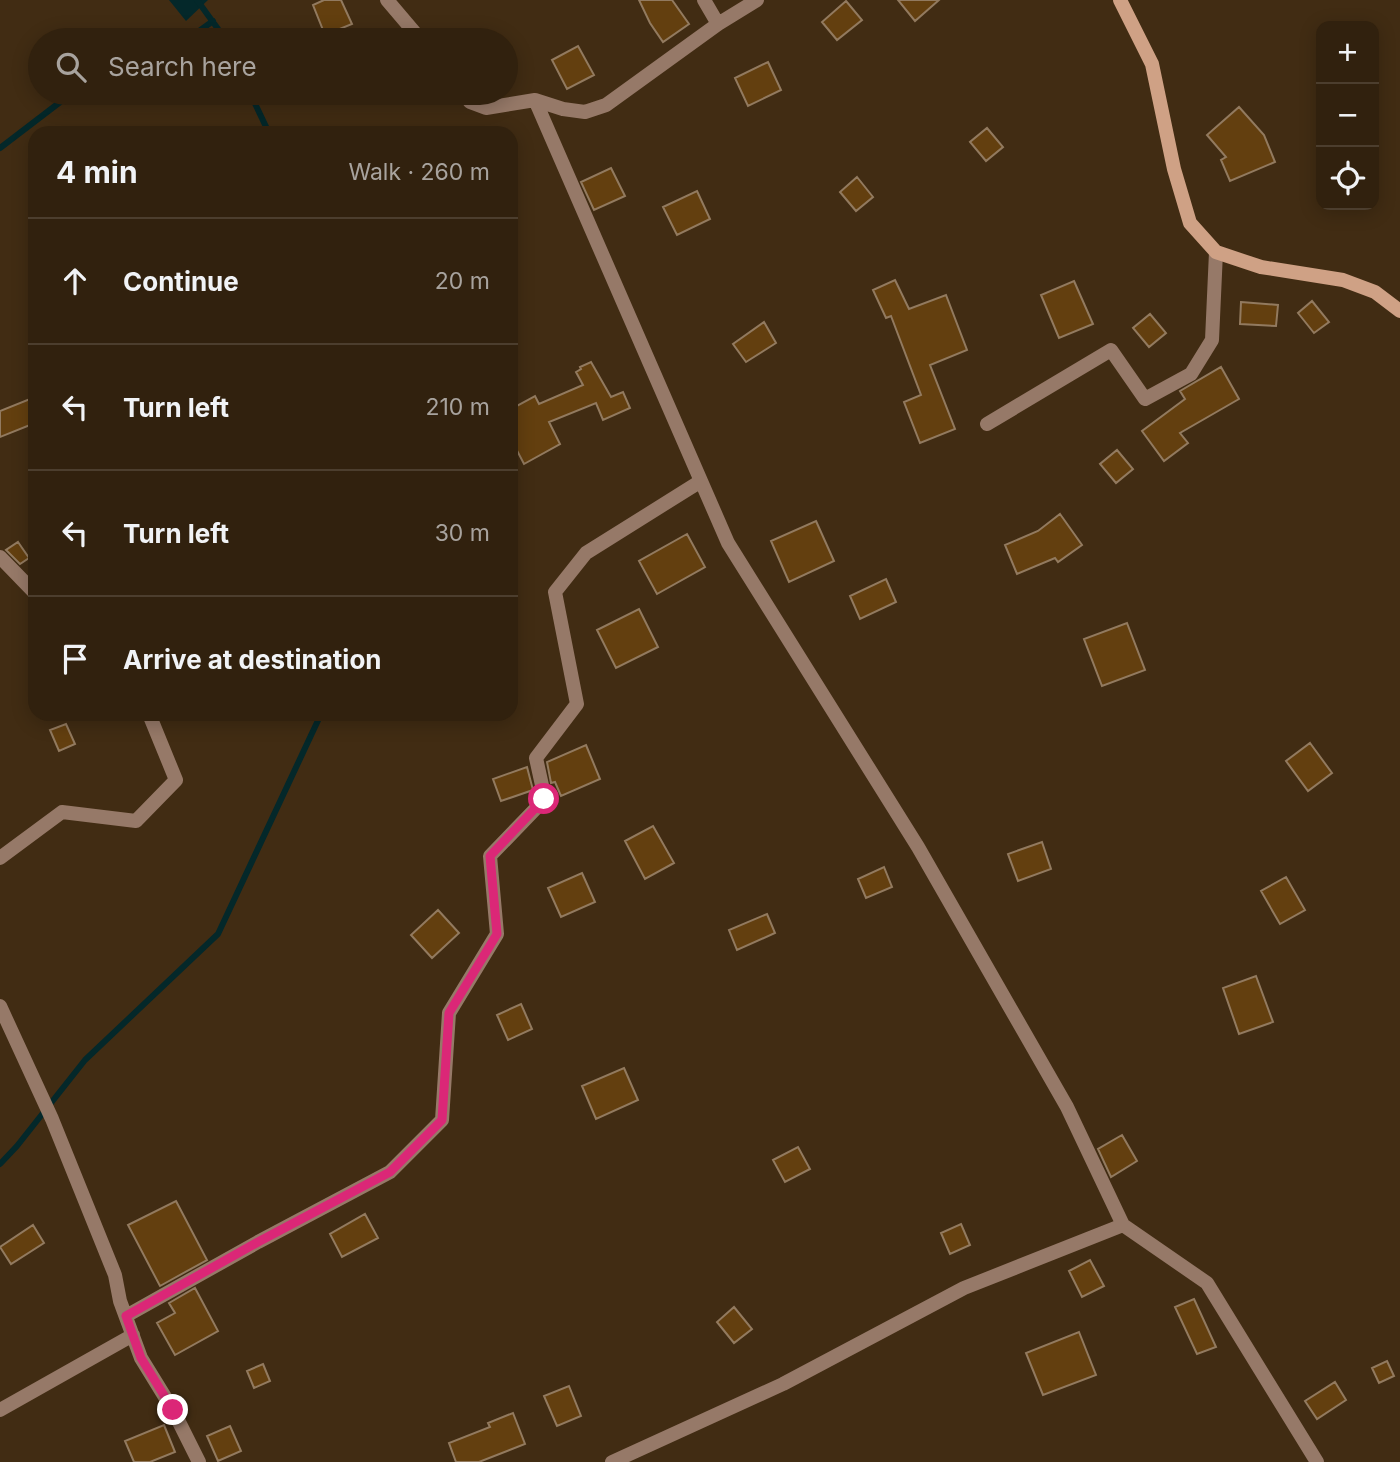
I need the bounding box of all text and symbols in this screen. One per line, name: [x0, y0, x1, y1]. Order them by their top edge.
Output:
map controls: [1316, 21, 1379, 210]
button: +: [1316, 21, 1379, 84]
search box: [28, 28, 518, 105]
icon: search: [52, 48, 90, 86]
text: Search here: [108, 51, 257, 82]
button: −: [1316, 84, 1379, 147]
button: locate: [1316, 147, 1379, 210]
text: 4 min: [56, 154, 138, 190]
text: Walk · 260 m: [348, 158, 490, 186]
icon: ahead: [56, 262, 94, 300]
text: Continue: [123, 266, 239, 297]
text: 20 m: [435, 267, 490, 295]
icon: left: [56, 388, 94, 426]
text: Turn left: [123, 392, 229, 423]
text: 210 m: [425, 393, 490, 421]
icon: left: [56, 514, 94, 552]
text: Turn left: [123, 518, 229, 549]
text: 30 m: [435, 519, 490, 547]
icon: arrive: [56, 640, 94, 678]
text: Arrive at destination: [123, 644, 382, 675]
route start: [528, 783, 559, 814]
route end: [157, 1394, 188, 1425]

